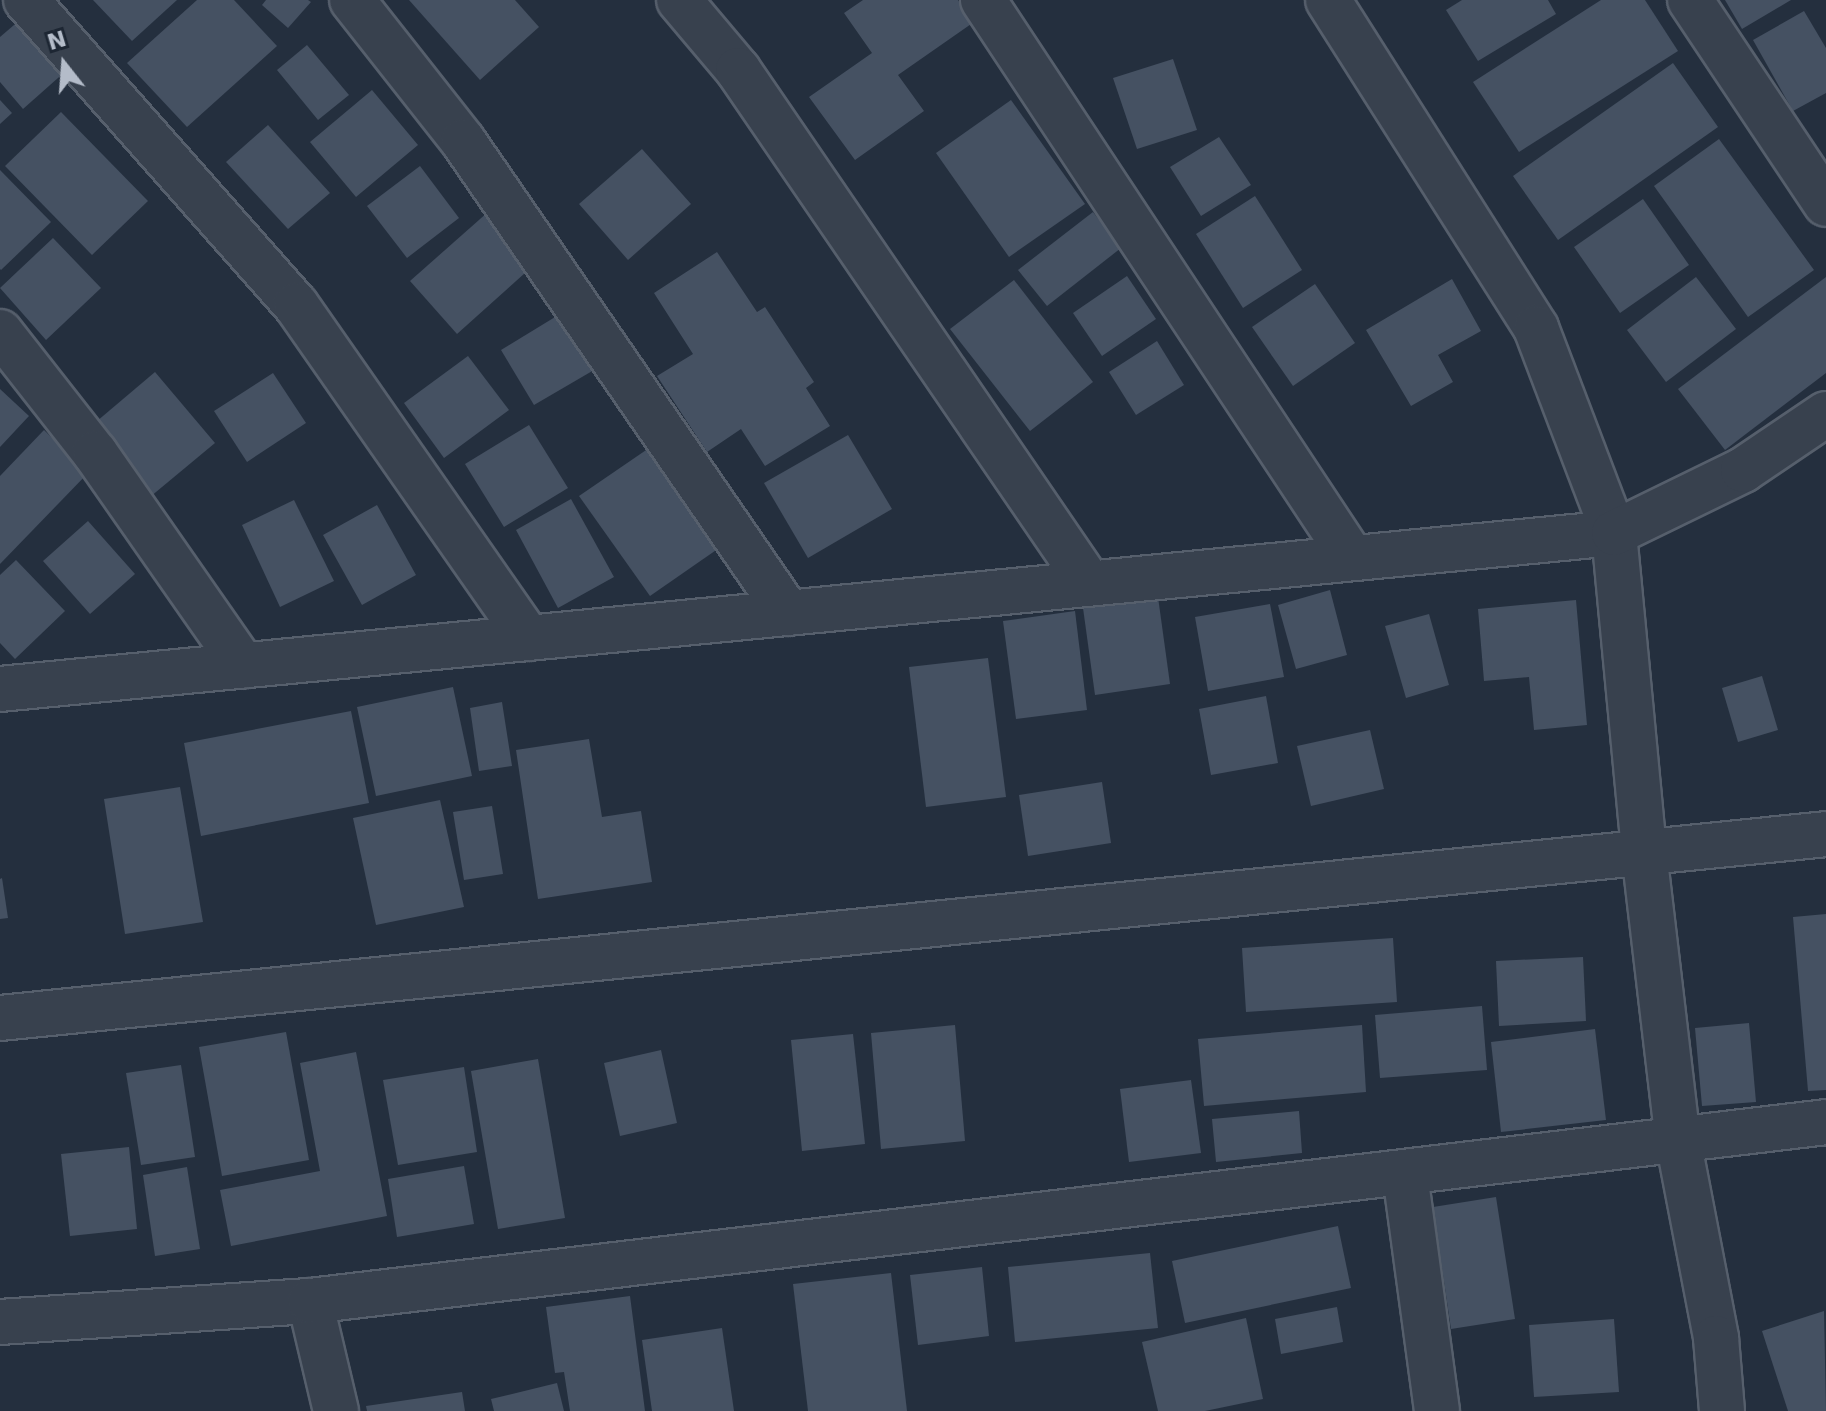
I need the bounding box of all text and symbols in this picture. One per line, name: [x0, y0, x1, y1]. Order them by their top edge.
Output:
north arrow: [24, 24, 104, 104]
text: N: [44, 26, 69, 55]

